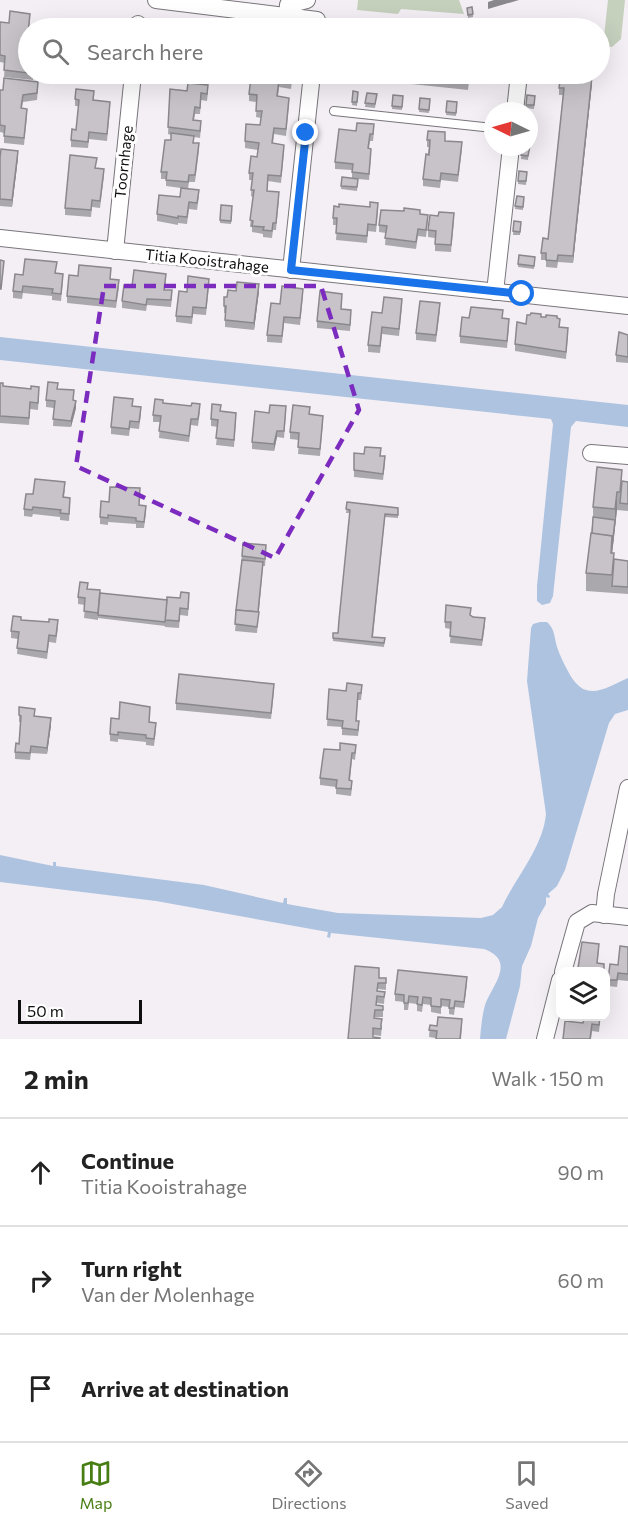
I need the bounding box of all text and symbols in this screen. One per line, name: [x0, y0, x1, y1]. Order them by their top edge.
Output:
search box: [18, 18, 610, 84]
icon: search: [39, 35, 72, 68]
text: Search here: [87, 38, 203, 65]
north arrow: [484, 102, 538, 156]
route end: [292, 119, 318, 145]
street label: Toornhage: [110, 124, 136, 199]
street label: Titia Kooistrahage: [144, 245, 270, 275]
route start: [508, 280, 534, 306]
map controls: [556, 967, 610, 1021]
button: layers: [556, 967, 610, 1021]
scale bar: [18, 997, 142, 1024]
text: 50 m: [27, 1001, 64, 1020]
text: 2 min: [24, 1063, 89, 1094]
text: Walk · 150 m: [492, 1066, 604, 1090]
text: Continue: [81, 1147, 174, 1174]
icon: ahead: [24, 1156, 57, 1189]
text: 90 m: [558, 1160, 604, 1184]
text: Titia Kooistrahage: [81, 1174, 247, 1198]
text: Turn right: [81, 1255, 182, 1282]
icon: right: [24, 1264, 57, 1297]
text: 60 m: [558, 1268, 604, 1292]
text: Van der Molenhage: [81, 1282, 255, 1306]
icon: arrive: [24, 1372, 57, 1405]
text: Arrive at destination: [81, 1375, 289, 1402]
tab: Map: [79, 1457, 112, 1512]
tab: Directions: [271, 1457, 346, 1512]
tab: Saved: [505, 1457, 549, 1512]

